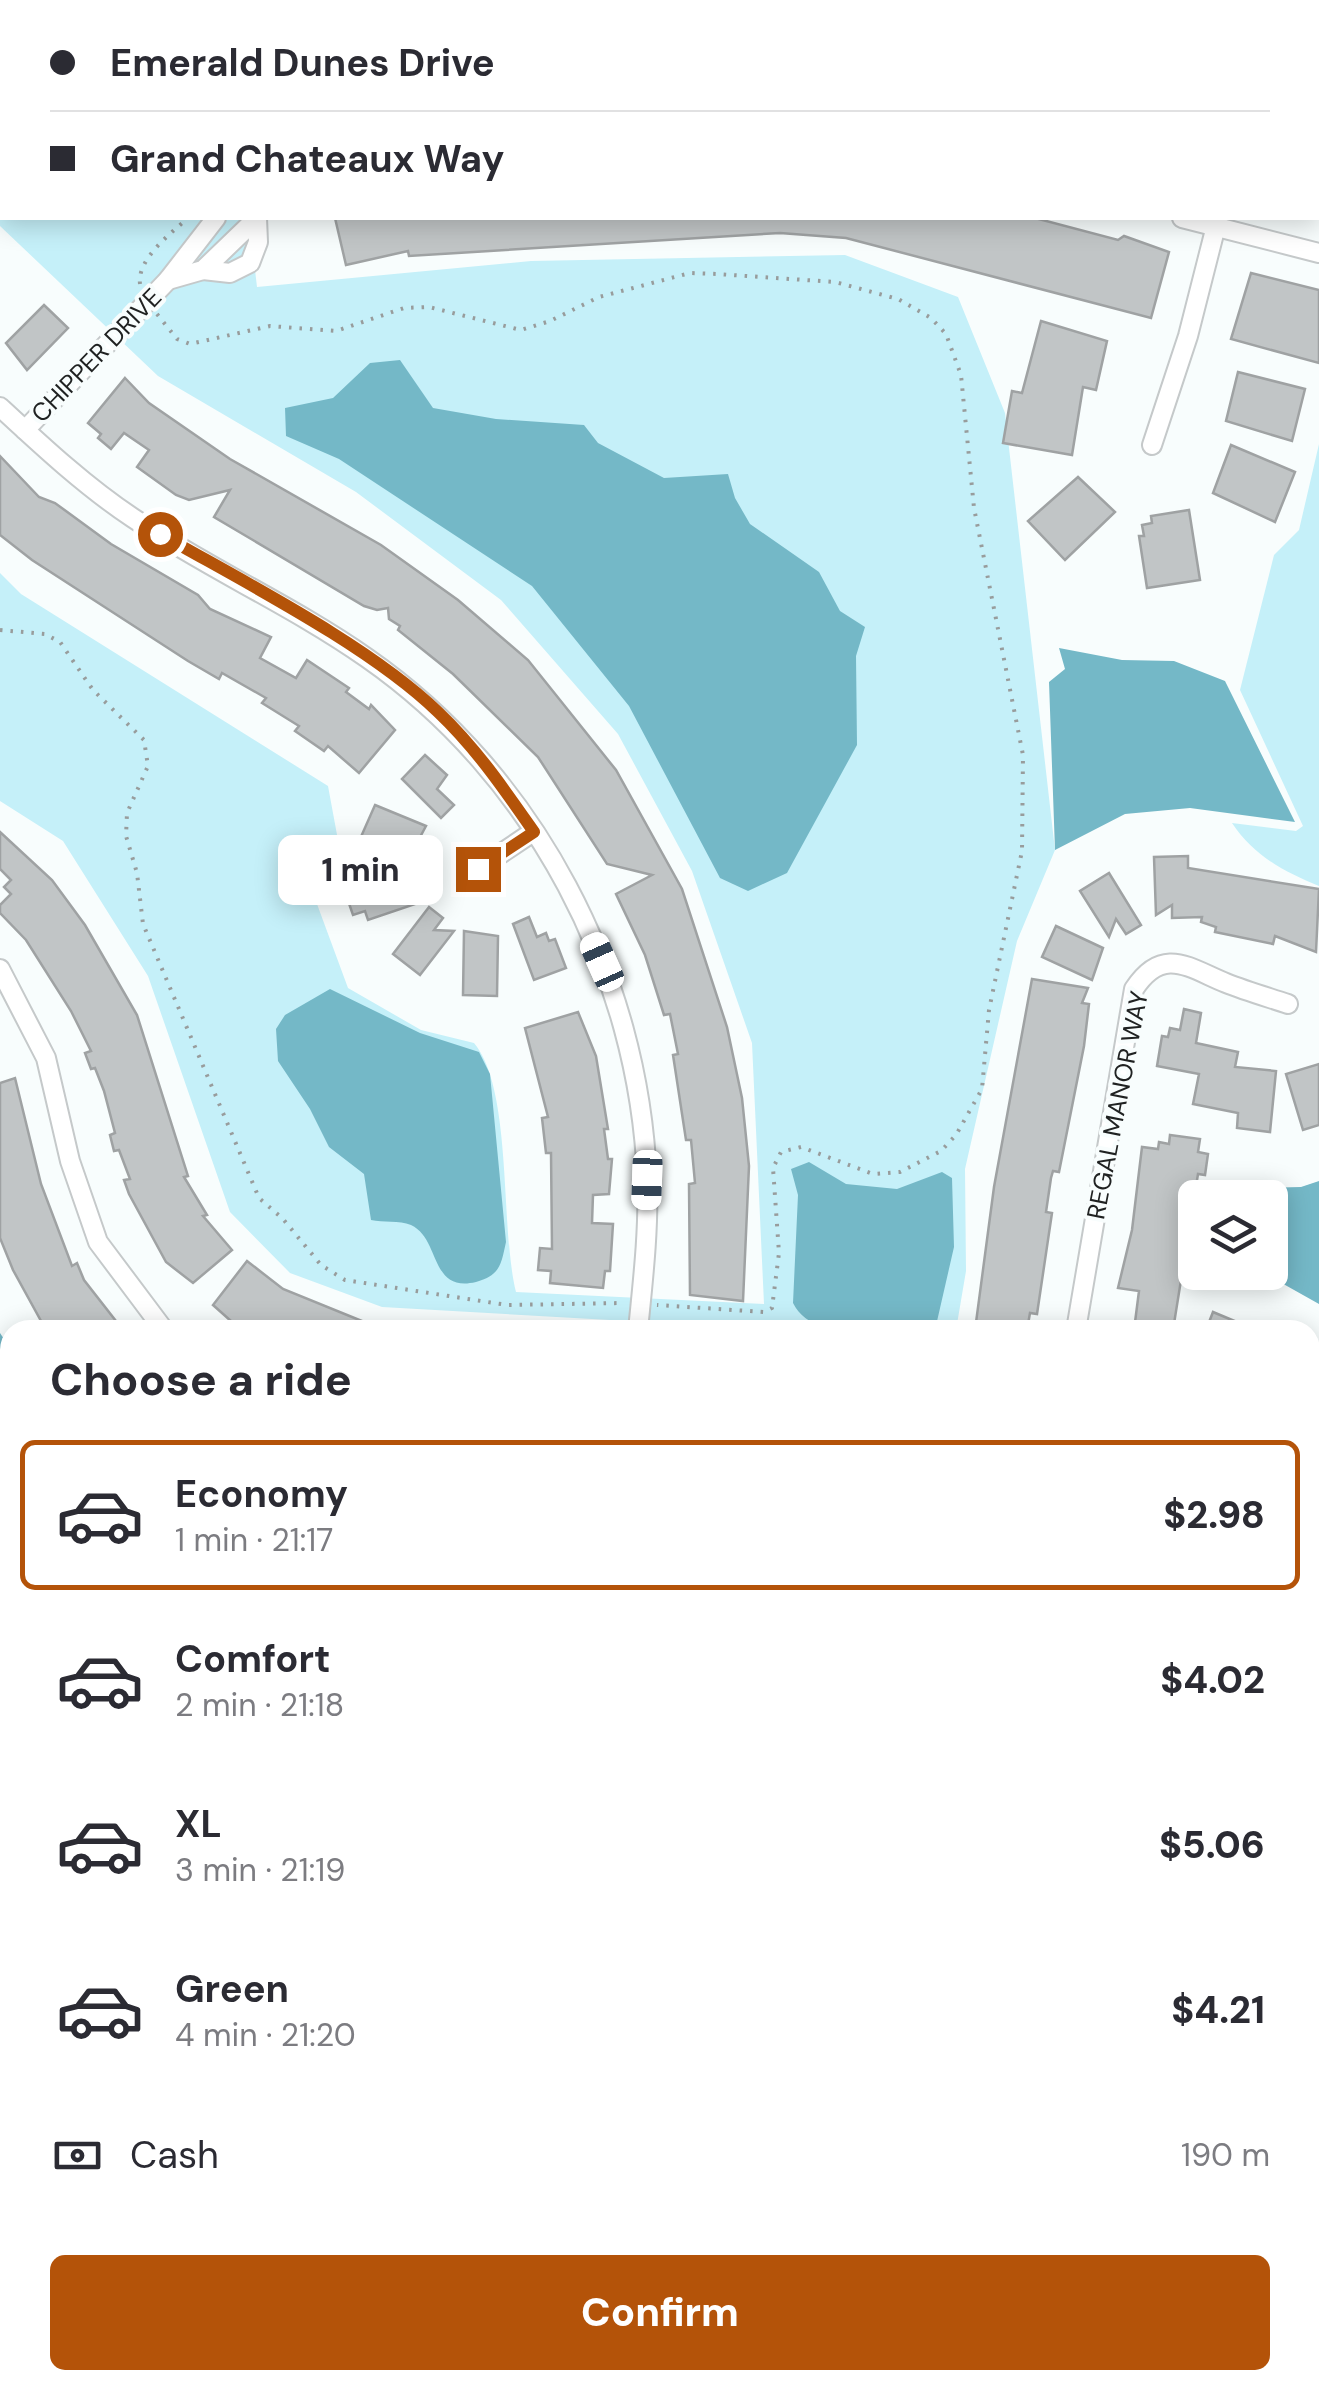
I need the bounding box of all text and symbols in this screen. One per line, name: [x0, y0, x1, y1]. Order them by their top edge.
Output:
text: Emerald Dunes Drive: [110, 38, 495, 88]
text: Grand Chateaux Way: [110, 134, 504, 184]
street label: CHIPPER DRIVE: [24, 281, 169, 429]
route start: [138, 512, 183, 557]
callout: 1 min: [278, 834, 443, 904]
route end: [456, 847, 501, 892]
text: 1 min: [321, 849, 400, 891]
car: [576, 928, 628, 996]
street label: REGAL MANOR WAY: [1079, 988, 1156, 1222]
car: [631, 1149, 663, 1211]
map controls: [1178, 1180, 1288, 1290]
button: layers: [1178, 1180, 1288, 1290]
text: Choose a ride: [50, 1350, 352, 1409]
text: Economy: [175, 1469, 348, 1519]
icon: car: [55, 1470, 145, 1560]
text: $2.98: [1163, 1490, 1265, 1540]
text: 1 min · 21:17: [175, 1519, 333, 1561]
text: Comfort: [175, 1634, 331, 1684]
icon: car: [55, 1635, 145, 1725]
text: $4.02: [1160, 1655, 1265, 1705]
text: 2 min · 21:18: [175, 1684, 344, 1726]
text: XL: [175, 1799, 222, 1849]
icon: car: [55, 1800, 145, 1890]
text: $5.06: [1159, 1820, 1265, 1870]
text: 3 min · 21:19: [175, 1849, 345, 1891]
text: Green: [175, 1964, 289, 2014]
icon: car: [55, 1965, 145, 2055]
text: $4.21: [1171, 1985, 1265, 2035]
text: 4 min · 21:20: [175, 2014, 356, 2056]
icon: cash: [50, 2128, 105, 2183]
text: Cash: [130, 2130, 219, 2180]
text: 190 m: [1181, 2134, 1270, 2176]
button: Confirm: [50, 2255, 1270, 2370]

